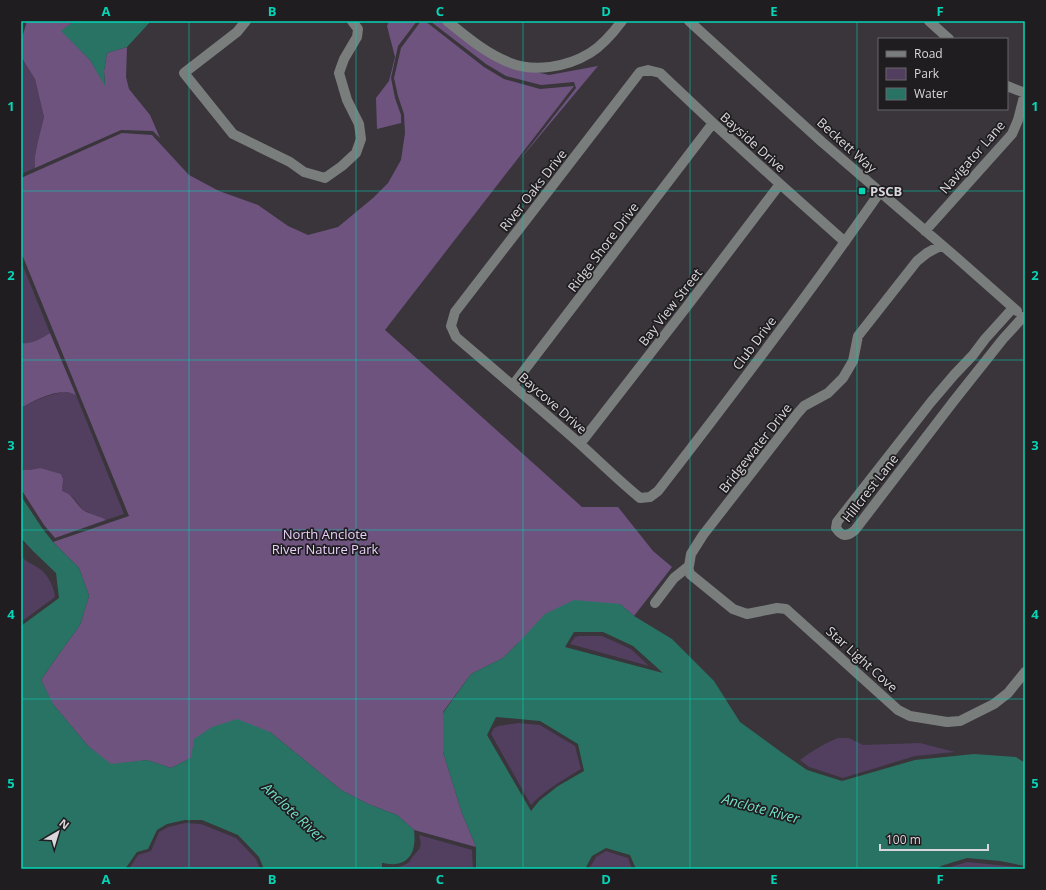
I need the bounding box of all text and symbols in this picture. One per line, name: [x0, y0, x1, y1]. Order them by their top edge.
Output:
text: A: [102, 2, 111, 20]
text: B: [268, 2, 277, 20]
text: C: [436, 2, 444, 20]
text: D: [601, 2, 611, 20]
text: E: [770, 2, 778, 20]
text: F: [936, 2, 944, 20]
legend: [878, 38, 1008, 110]
text: Road: [914, 45, 943, 62]
text: Park: [914, 65, 940, 82]
text: Water: [914, 85, 948, 102]
text: 1: [7, 97, 15, 115]
text: 1: [1031, 97, 1039, 115]
street label: Bayside Drive: [716, 108, 790, 176]
street label: Beckett Way: [813, 113, 881, 177]
street label: Navigator Lane: [935, 117, 1009, 197]
street label: River Oaks Drive: [495, 145, 571, 235]
place label: PSCB: [870, 182, 903, 200]
marker: PSCB: [857, 186, 867, 196]
street label: Ridge Shore Drive: [563, 199, 643, 295]
street label: Bay View Street: [634, 264, 706, 349]
text: 2: [7, 266, 15, 284]
text: 2: [1031, 266, 1039, 284]
street label: Club Drive: [728, 313, 780, 373]
street label: Baycove Drive: [515, 368, 591, 438]
street label: Bridgewater Drive: [714, 399, 796, 497]
text: 3: [7, 436, 15, 454]
text: 3: [1031, 436, 1039, 454]
street label: Hillcrest Lane: [838, 450, 902, 526]
park label: North Anclote River Nature Park: [272, 525, 378, 558]
text: 4: [7, 605, 15, 623]
text: 4: [1031, 605, 1039, 623]
street label: Star Light Cove: [822, 622, 902, 696]
text: 5: [7, 774, 15, 792]
text: 5: [1031, 774, 1039, 792]
water label: Anclote River: [258, 777, 330, 846]
water label: Anclote River: [719, 788, 802, 828]
north arrow: [38, 812, 78, 852]
text: N: [56, 815, 73, 832]
scale bar: [880, 826, 988, 852]
text: 100 m: [886, 831, 921, 848]
text: A: [102, 870, 111, 888]
text: B: [268, 870, 277, 888]
text: C: [436, 870, 444, 888]
text: D: [601, 870, 611, 888]
text: E: [770, 870, 778, 888]
text: F: [936, 870, 944, 888]

